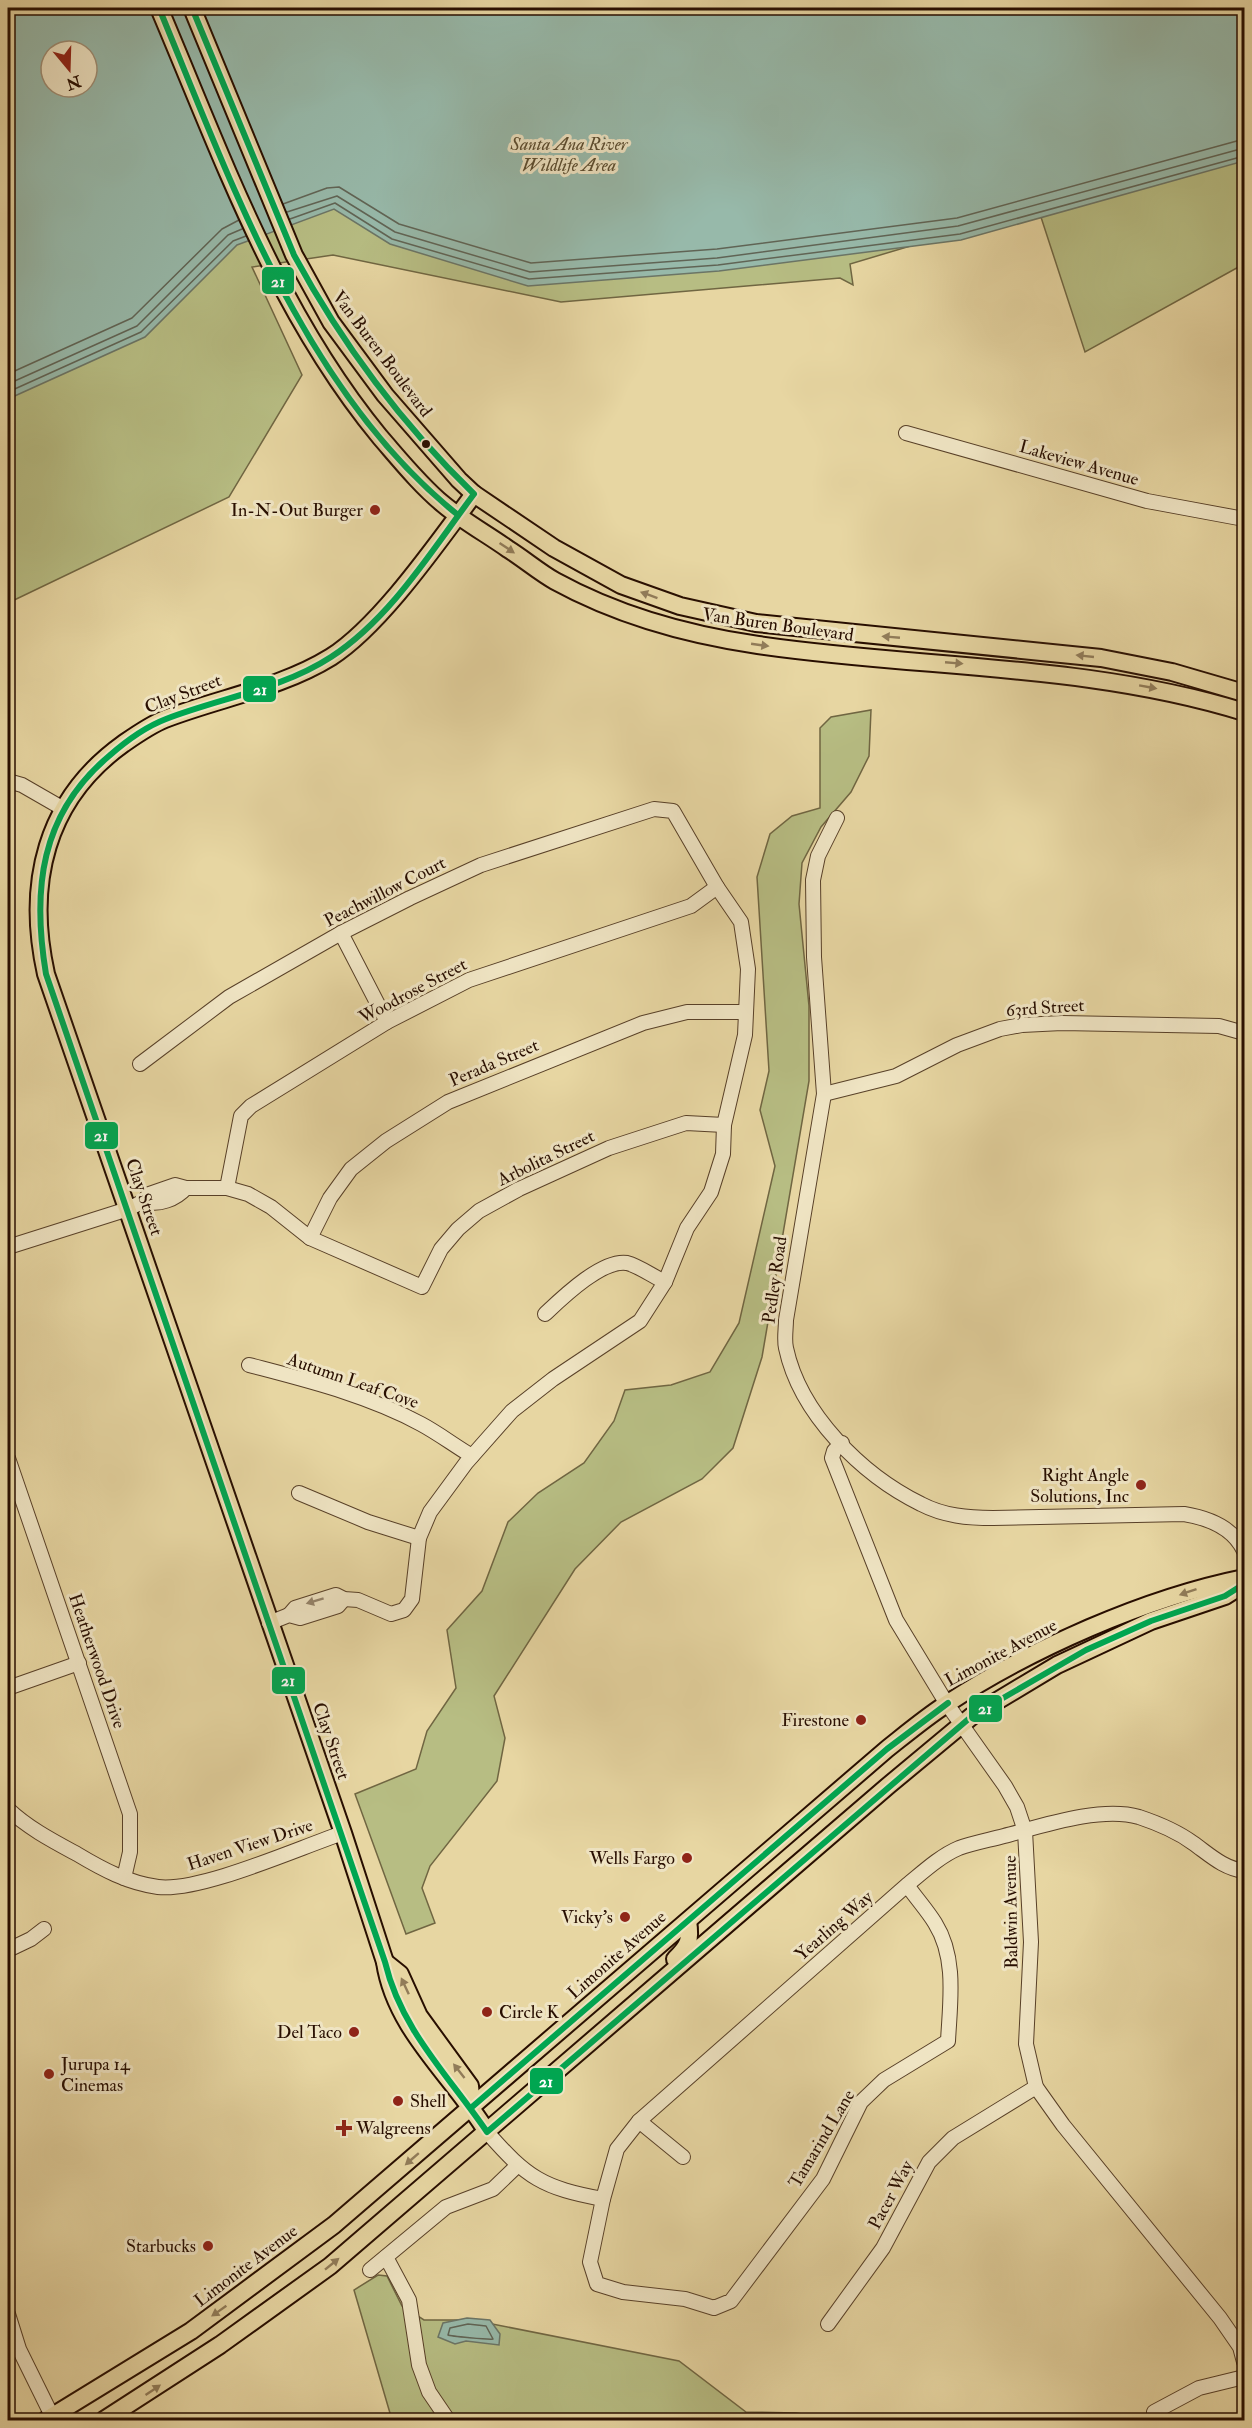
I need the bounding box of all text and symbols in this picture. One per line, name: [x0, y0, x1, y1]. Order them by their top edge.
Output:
north arrow: [39, 39, 99, 99]
text: N: [63, 70, 85, 94]
park label: Santa Ana River Wildlife Area: [509, 133, 629, 177]
line badge: 21: [261, 266, 295, 295]
text: 21: [271, 272, 285, 292]
street label: Van Buren Boulevard: [327, 286, 437, 422]
street label: Lakeview Avenue: [1017, 435, 1142, 491]
unlabelled marker: [420, 438, 432, 450]
place label: In-N-Out Burger: [231, 499, 363, 522]
marker: In-N-Out Burger: [368, 503, 382, 517]
one-way arrow: [498, 542, 514, 554]
one-way arrow: [640, 589, 658, 599]
street label: Van Buren Boulevard: [701, 603, 855, 647]
one-way arrow: [882, 632, 901, 642]
one-way arrow: [751, 641, 770, 650]
one-way arrow: [1076, 651, 1095, 661]
one-way arrow: [945, 658, 964, 668]
street label: Clay Street: [141, 669, 225, 719]
line badge: 21: [242, 675, 277, 703]
text: 21: [253, 680, 267, 700]
one-way arrow: [1138, 683, 1157, 692]
street label: Peachwillow Court: [320, 851, 450, 933]
street label: Woodrose Street: [354, 953, 471, 1030]
street label: 63rd Street: [1005, 994, 1085, 1022]
street label: Perada Street: [446, 1034, 542, 1092]
line badge: 21: [84, 1121, 119, 1150]
street label: Arbolita Street: [493, 1125, 598, 1192]
text: 21: [94, 1126, 108, 1146]
street label: Clay Street: [120, 1155, 168, 1239]
street label: Pedley Road: [757, 1235, 793, 1325]
street label: Autumn Leaf Cove: [283, 1347, 422, 1414]
place label: Right Angle Solutions, Inc: [1030, 1464, 1129, 1508]
marker: Right Angle Solutions, Inc: [1134, 1478, 1148, 1492]
one-way arrow: [1179, 1588, 1197, 1598]
street label: Heatherwood Drive: [63, 1591, 131, 1732]
one-way arrow: [306, 1597, 324, 1607]
street label: Limonite Avenue: [941, 1614, 1061, 1692]
line badge: 21: [271, 1666, 306, 1695]
text: 21: [281, 1671, 295, 1691]
line badge: 21: [968, 1694, 1003, 1723]
street label: Clay Street: [307, 1699, 355, 1783]
text: 21: [978, 1699, 992, 1719]
place label: Firestone: [781, 1709, 849, 1732]
marker: Firestone: [854, 1713, 868, 1727]
street label: Haven View Drive: [184, 1814, 316, 1876]
place label: Wells Fargo: [588, 1847, 675, 1870]
marker: Wells Fargo: [680, 1851, 694, 1865]
street label: Baldwin Avenue: [999, 1855, 1023, 1969]
street label: Yearling Way: [790, 1885, 878, 1966]
street label: Limonite Avenue: [563, 1905, 672, 2004]
place label: Vicky's: [561, 1906, 613, 1929]
marker: Vicky's: [618, 1910, 632, 1924]
one-way arrow: [401, 1978, 410, 1995]
place label: Circle K: [499, 2001, 560, 2024]
marker: Circle K: [480, 2005, 494, 2019]
place label: Del Taco: [277, 2021, 342, 2044]
marker: Del Taco: [347, 2025, 361, 2039]
place label: Jurupa 14 Cinemas: [60, 2053, 131, 2097]
one-way arrow: [453, 2063, 465, 2079]
marker: Jurupa 14 Cinemas: [42, 2067, 56, 2081]
line badge: 21: [529, 2067, 564, 2095]
text: 21: [539, 2072, 553, 2092]
street label: Tamarind Lane: [784, 2085, 861, 2192]
place label: Shell: [410, 2090, 447, 2113]
marker: Shell: [391, 2094, 405, 2108]
place label: Walgreens: [355, 2117, 431, 2140]
marker: Walgreens: [337, 2121, 351, 2135]
one-way arrow: [405, 2152, 420, 2165]
street label: Pacer Way: [863, 2156, 919, 2233]
street label: Limonite Avenue: [190, 2219, 303, 2312]
place label: Starbucks: [126, 2235, 196, 2258]
marker: Starbucks: [201, 2239, 215, 2253]
one-way arrow: [324, 2258, 339, 2271]
one-way arrow: [211, 2305, 227, 2317]
one-way arrow: [145, 2384, 161, 2396]

